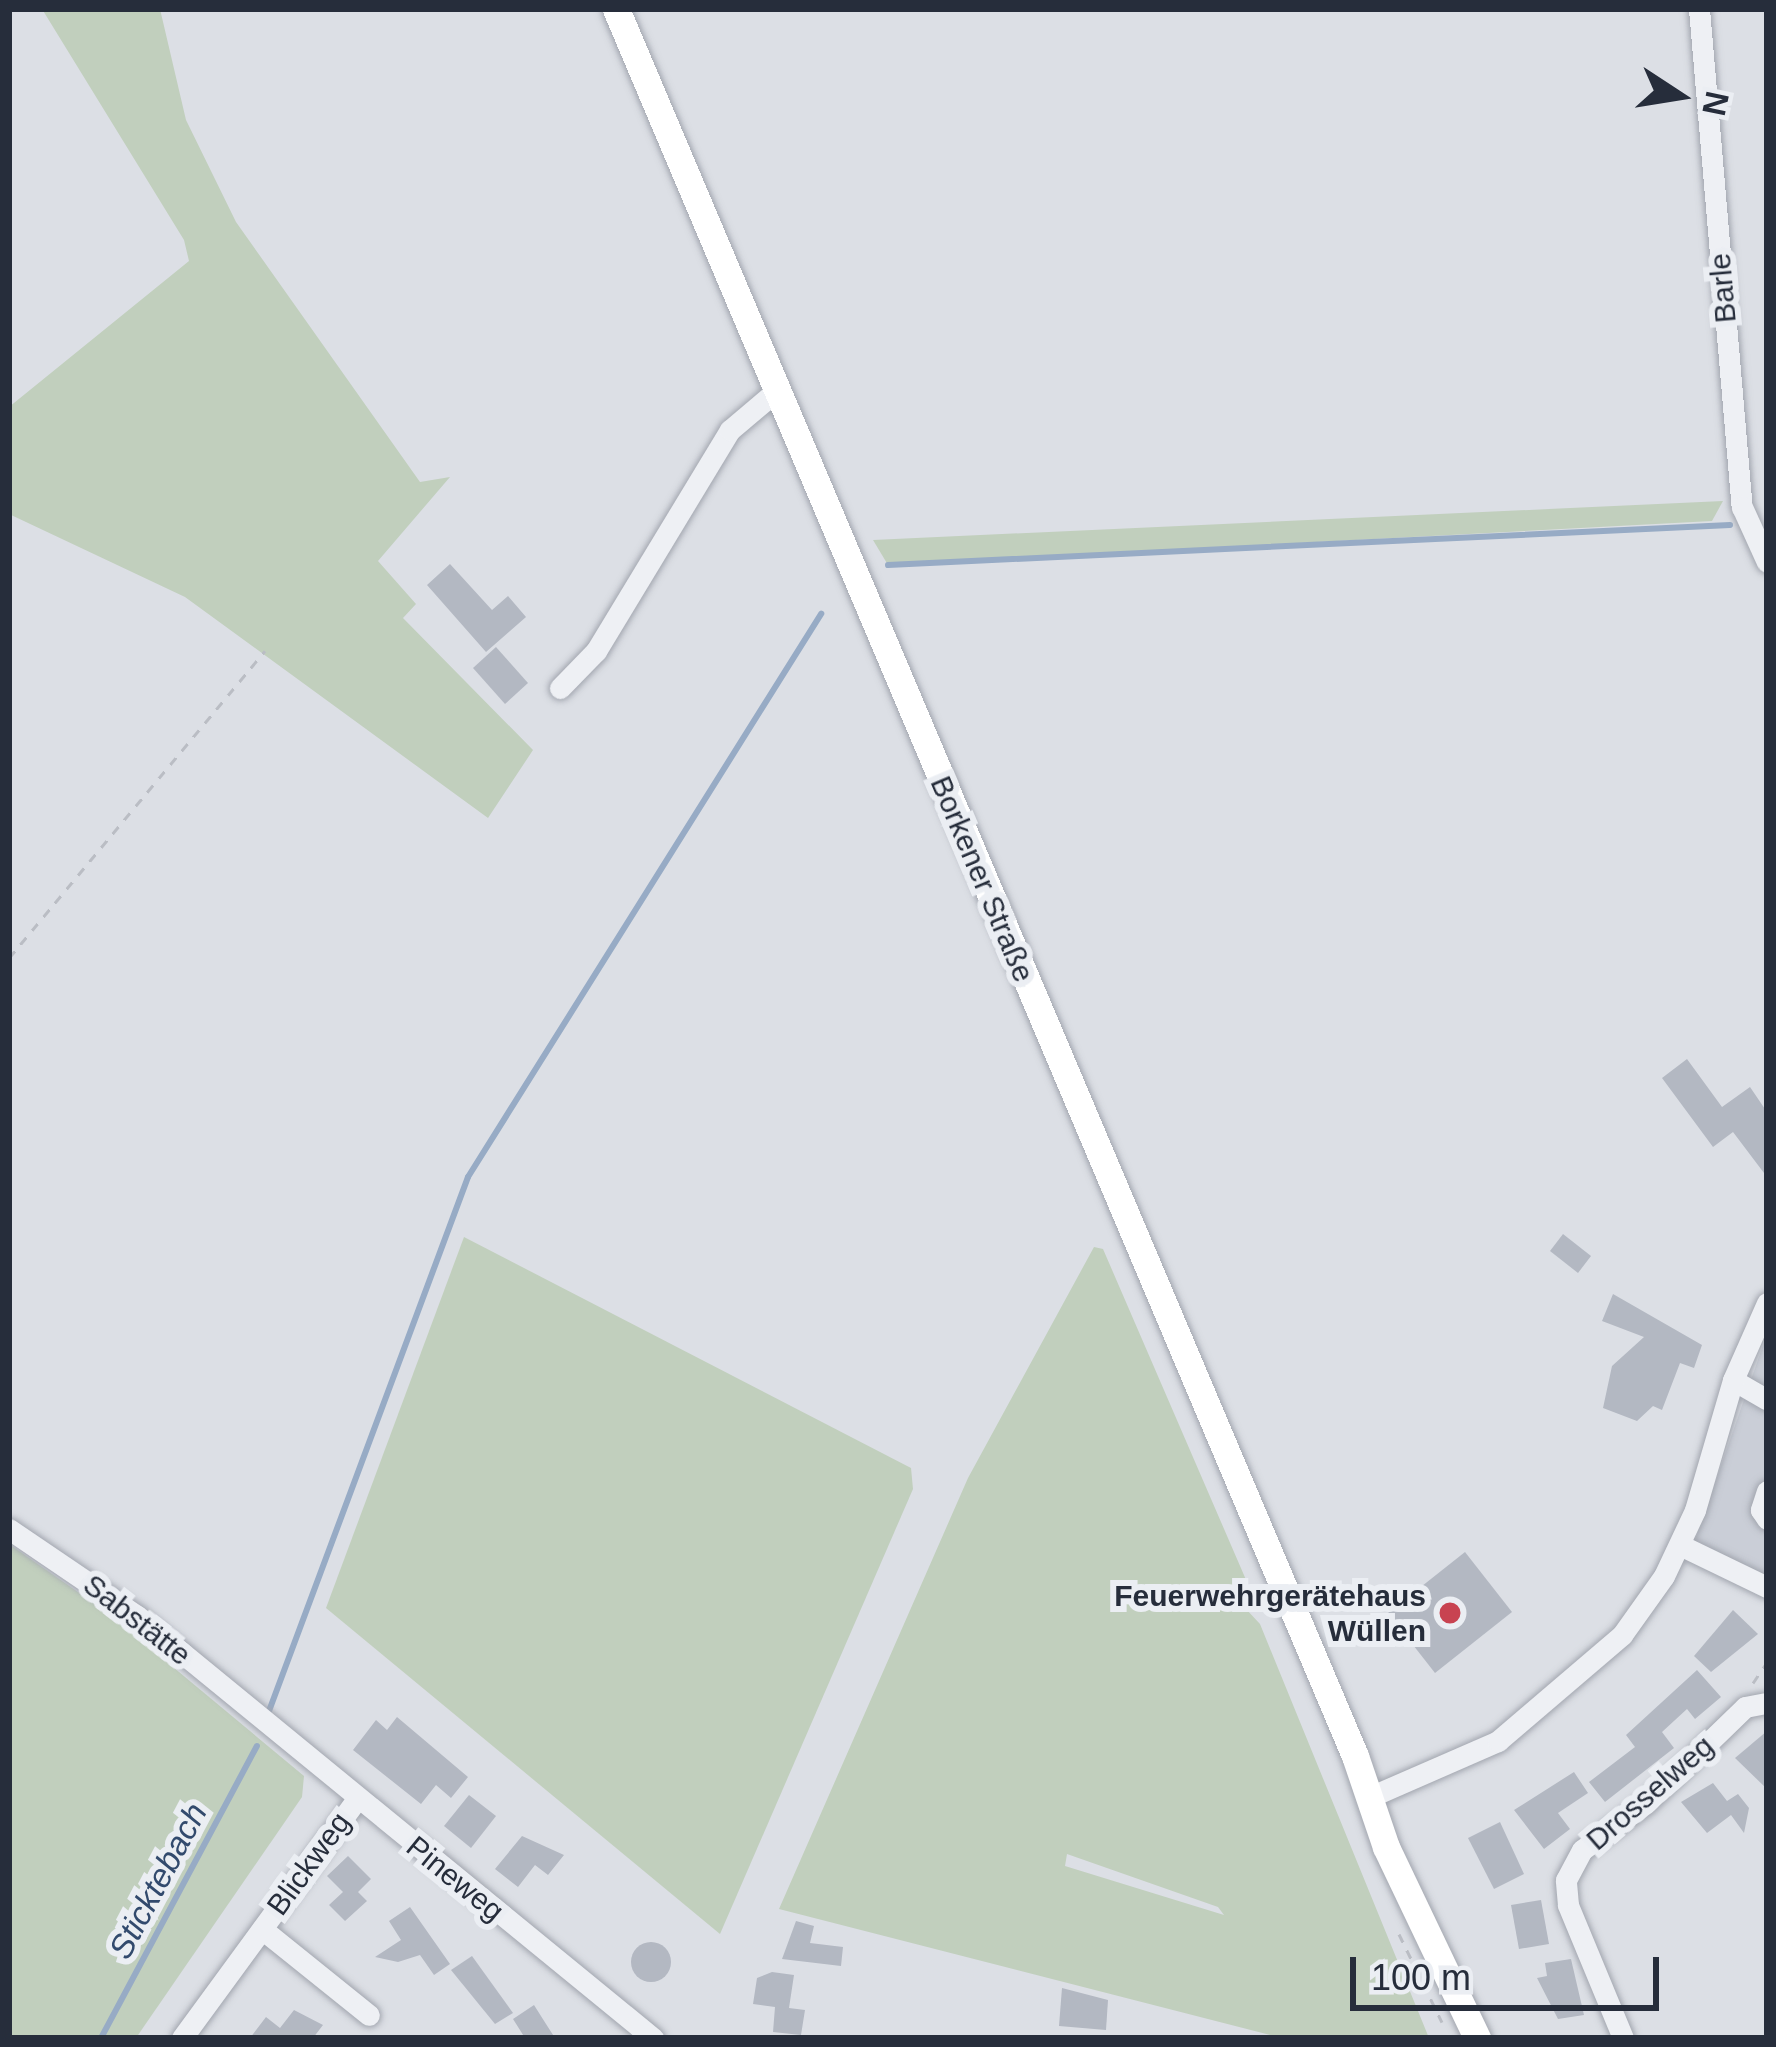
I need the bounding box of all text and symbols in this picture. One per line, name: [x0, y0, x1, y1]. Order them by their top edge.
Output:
north arrow: [1620, 36, 1740, 156]
text: N: [1695, 88, 1736, 119]
street label: Barle: [1702, 252, 1744, 324]
street label: Borkener Straße: [922, 771, 1042, 987]
street label: Sabstätte: [76, 1567, 198, 1673]
place label: Feuerwehrgerätehaus Wüllen: [1114, 1578, 1426, 1648]
marker: Feuerwehrgerätehaus Wüllen: [1437, 1600, 1463, 1626]
street label: Drosselweg: [1579, 1728, 1721, 1858]
water label: Sticktebach: [100, 1796, 216, 1966]
street label: Blickweg: [260, 1806, 358, 1922]
street label: Pineweg: [399, 1829, 511, 1929]
scale bar: [1356, 1933, 1665, 2007]
text: 100 m: [1371, 1957, 1471, 1998]

